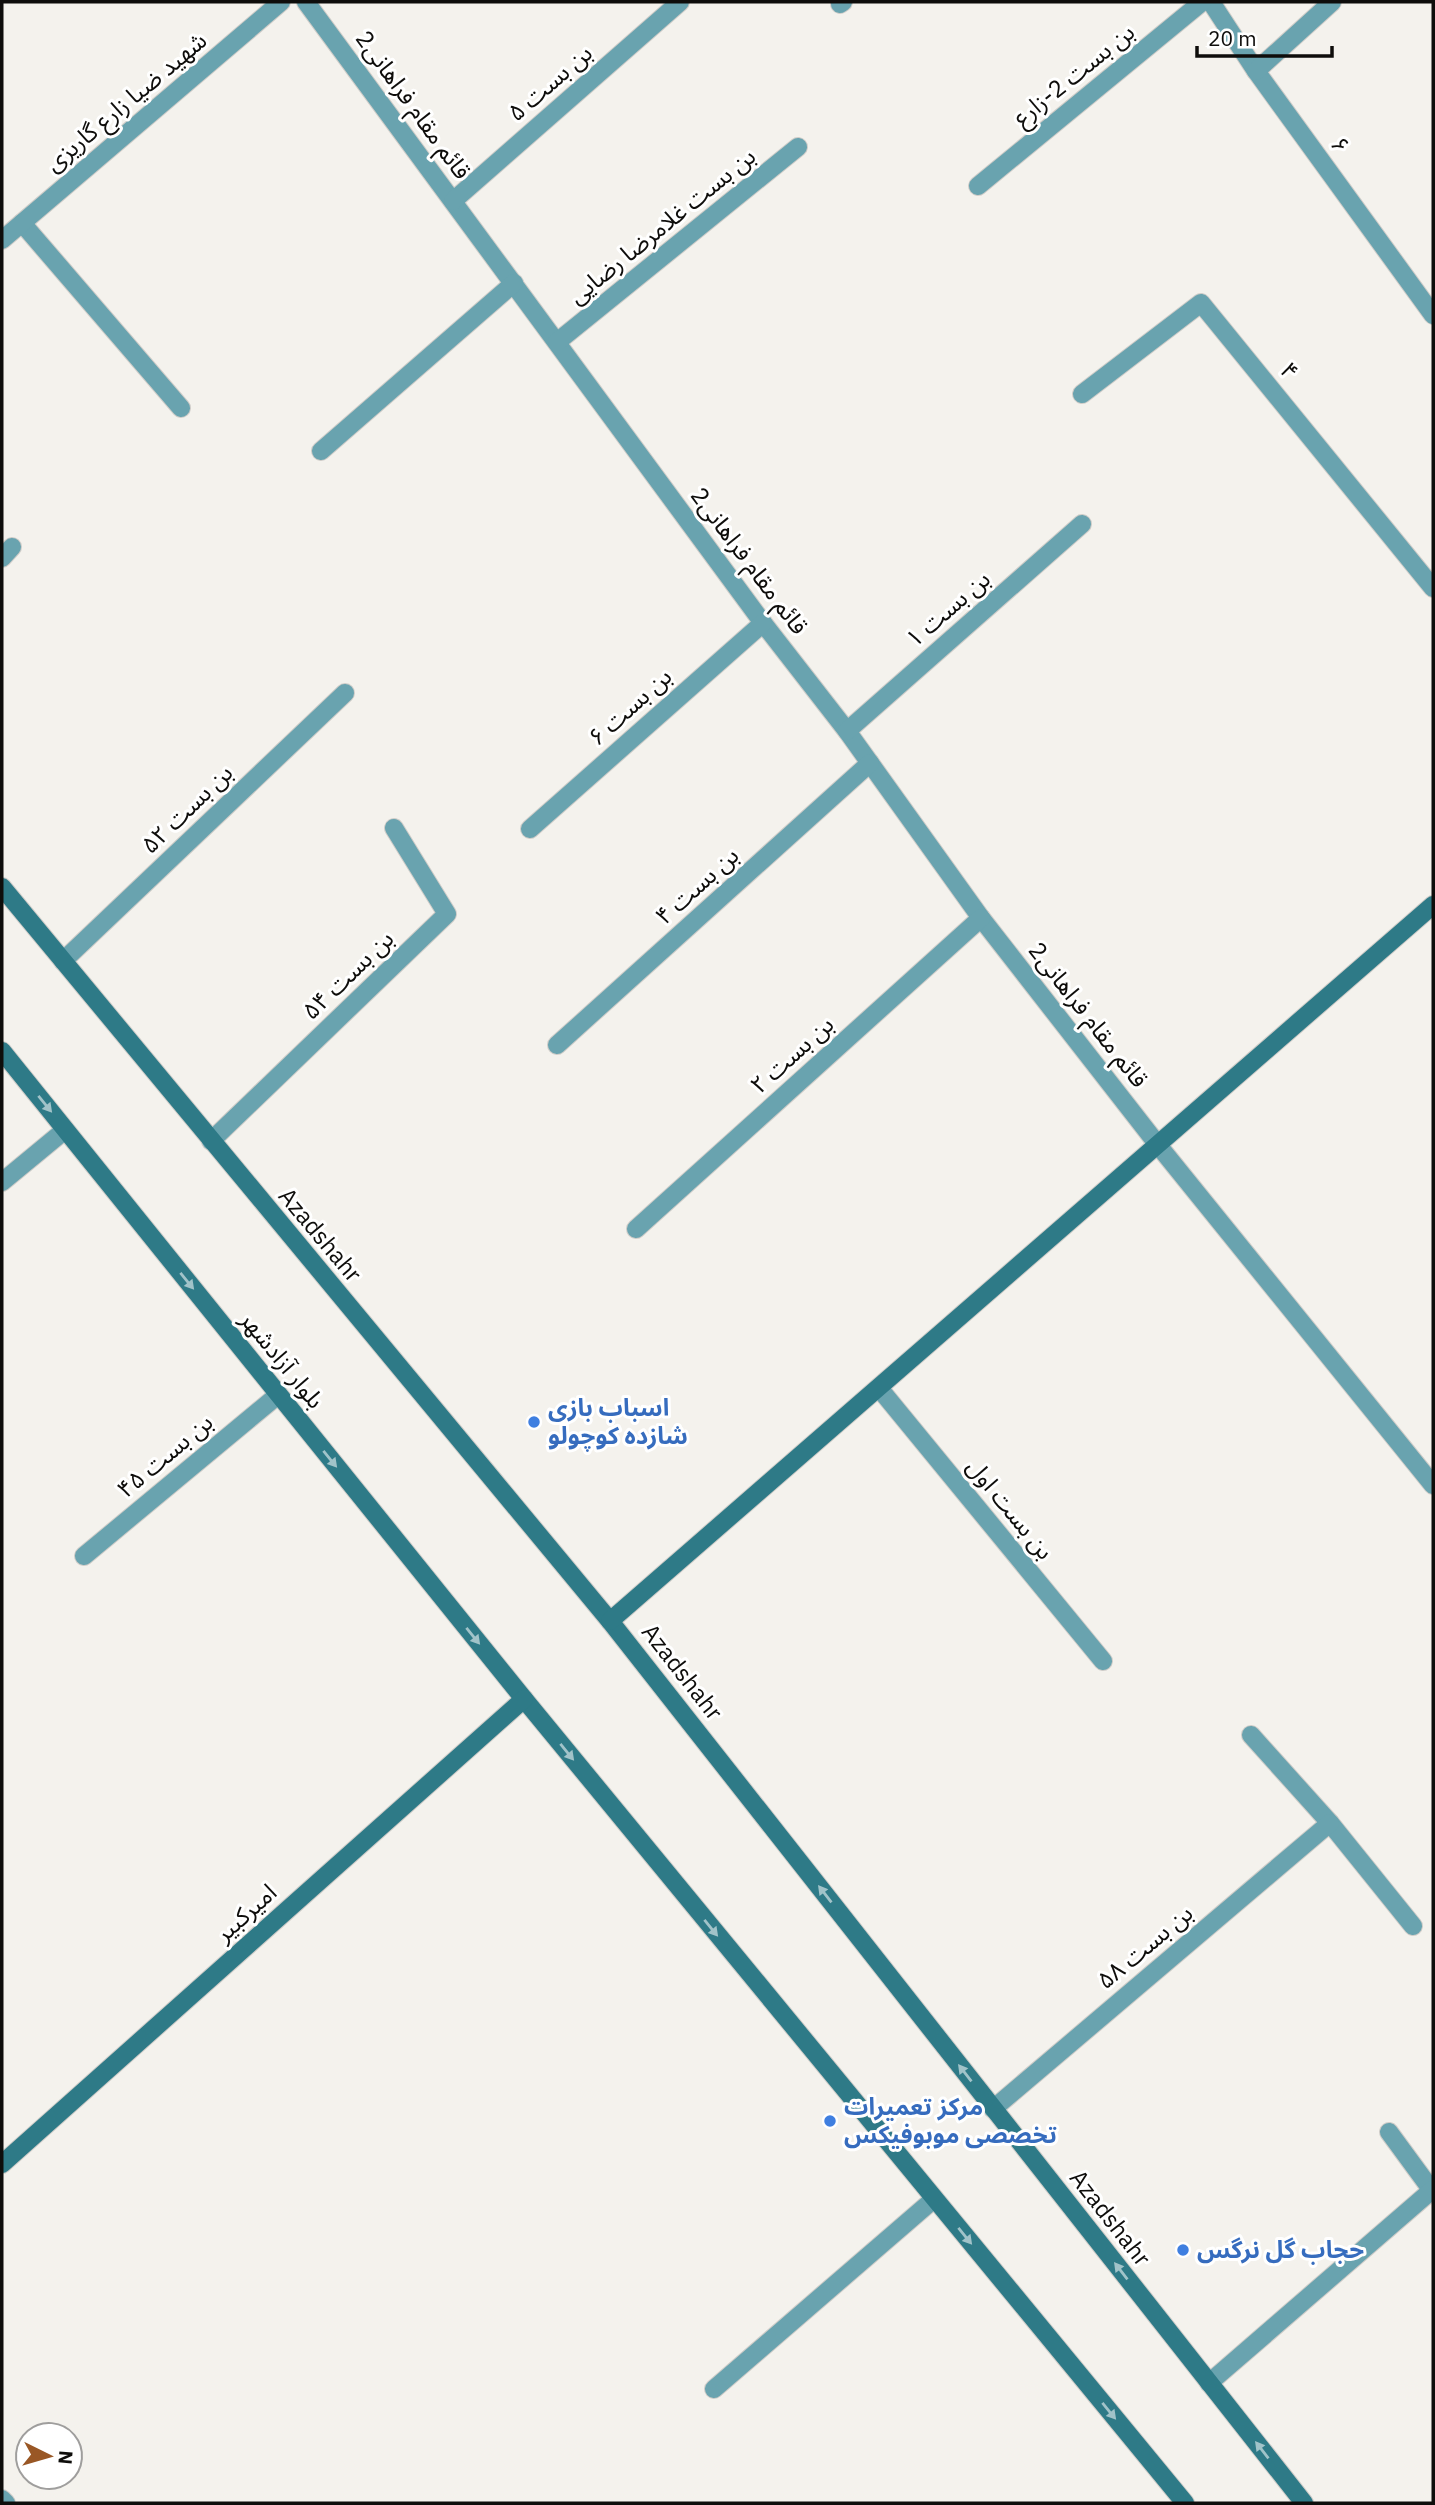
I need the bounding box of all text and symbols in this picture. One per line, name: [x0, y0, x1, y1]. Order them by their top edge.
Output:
scale bar: [1197, 14, 1332, 58]
street label: بن بست 2-زارع: [1006, 15, 1142, 135]
street label: شهید ضیا زارع گاریزی: [38, 24, 214, 180]
street label: 2قائم مقام فراهانی: [347, 24, 479, 187]
text: 20 m: [1208, 24, 1257, 52]
street label: بن بست ۵: [500, 37, 598, 128]
street label: ۶: [1324, 129, 1358, 159]
street label: بن بست غلامرضا رضایی: [561, 140, 762, 311]
street label: ۴: [1273, 355, 1307, 386]
street label: 2قائم مقام فراهانی: [681, 480, 816, 642]
street label: بن بست ۱: [898, 563, 996, 654]
street label: بن بست ۶: [581, 660, 678, 752]
street label: بن بست ۵۲: [134, 757, 239, 860]
street label: بن بست ۴: [648, 839, 745, 931]
street label: بن بست ۵۴: [295, 923, 400, 1026]
street label: 2قائم مقام فراهانی: [1019, 935, 1156, 1096]
street label: بن بست ۲: [743, 1008, 840, 1100]
one-way arrow: [37, 1095, 52, 1113]
street label: Azadshahr: [272, 1180, 370, 1288]
one-way arrow: [180, 1272, 195, 1290]
street label: بلوار آزادشهر: [233, 1303, 332, 1415]
place label: اسباب بازی شازده کوچولو: [548, 1391, 688, 1452]
street label: بن بست ۴۵: [110, 1406, 219, 1505]
marker: اسباب بازی شازده کوچولو: [526, 1414, 542, 1430]
one-way arrow: [322, 1450, 337, 1467]
street label: بن بست اول: [960, 1451, 1061, 1566]
street label: Azadshahr: [635, 1617, 731, 1726]
one-way arrow: [465, 1626, 480, 1644]
one-way arrow: [559, 1743, 574, 1760]
street label: امیرکبیر: [207, 1876, 283, 1949]
one-way arrow: [818, 1885, 832, 1903]
street label: بن بست ۵۸: [1090, 1897, 1199, 1996]
one-way arrow: [704, 1918, 719, 1936]
one-way arrow: [958, 2064, 973, 2082]
place label: مرکز تعمیرات تخصصی موبوفیکس: [844, 2090, 1057, 2150]
marker: مرکز تعمیرات تخصصی موبوفیکس: [822, 2113, 838, 2129]
street label: Azadshahr: [1063, 2163, 1159, 2272]
one-way arrow: [957, 2227, 972, 2244]
place label: حجاب گل نرگس: [1197, 2233, 1364, 2265]
marker: حجاب گل نرگس: [1175, 2242, 1191, 2258]
one-way arrow: [1113, 2263, 1128, 2281]
one-way arrow: [1102, 2402, 1117, 2420]
north arrow: [14, 2421, 84, 2491]
one-way arrow: [1254, 2441, 1269, 2459]
text: N: [53, 2450, 78, 2465]

